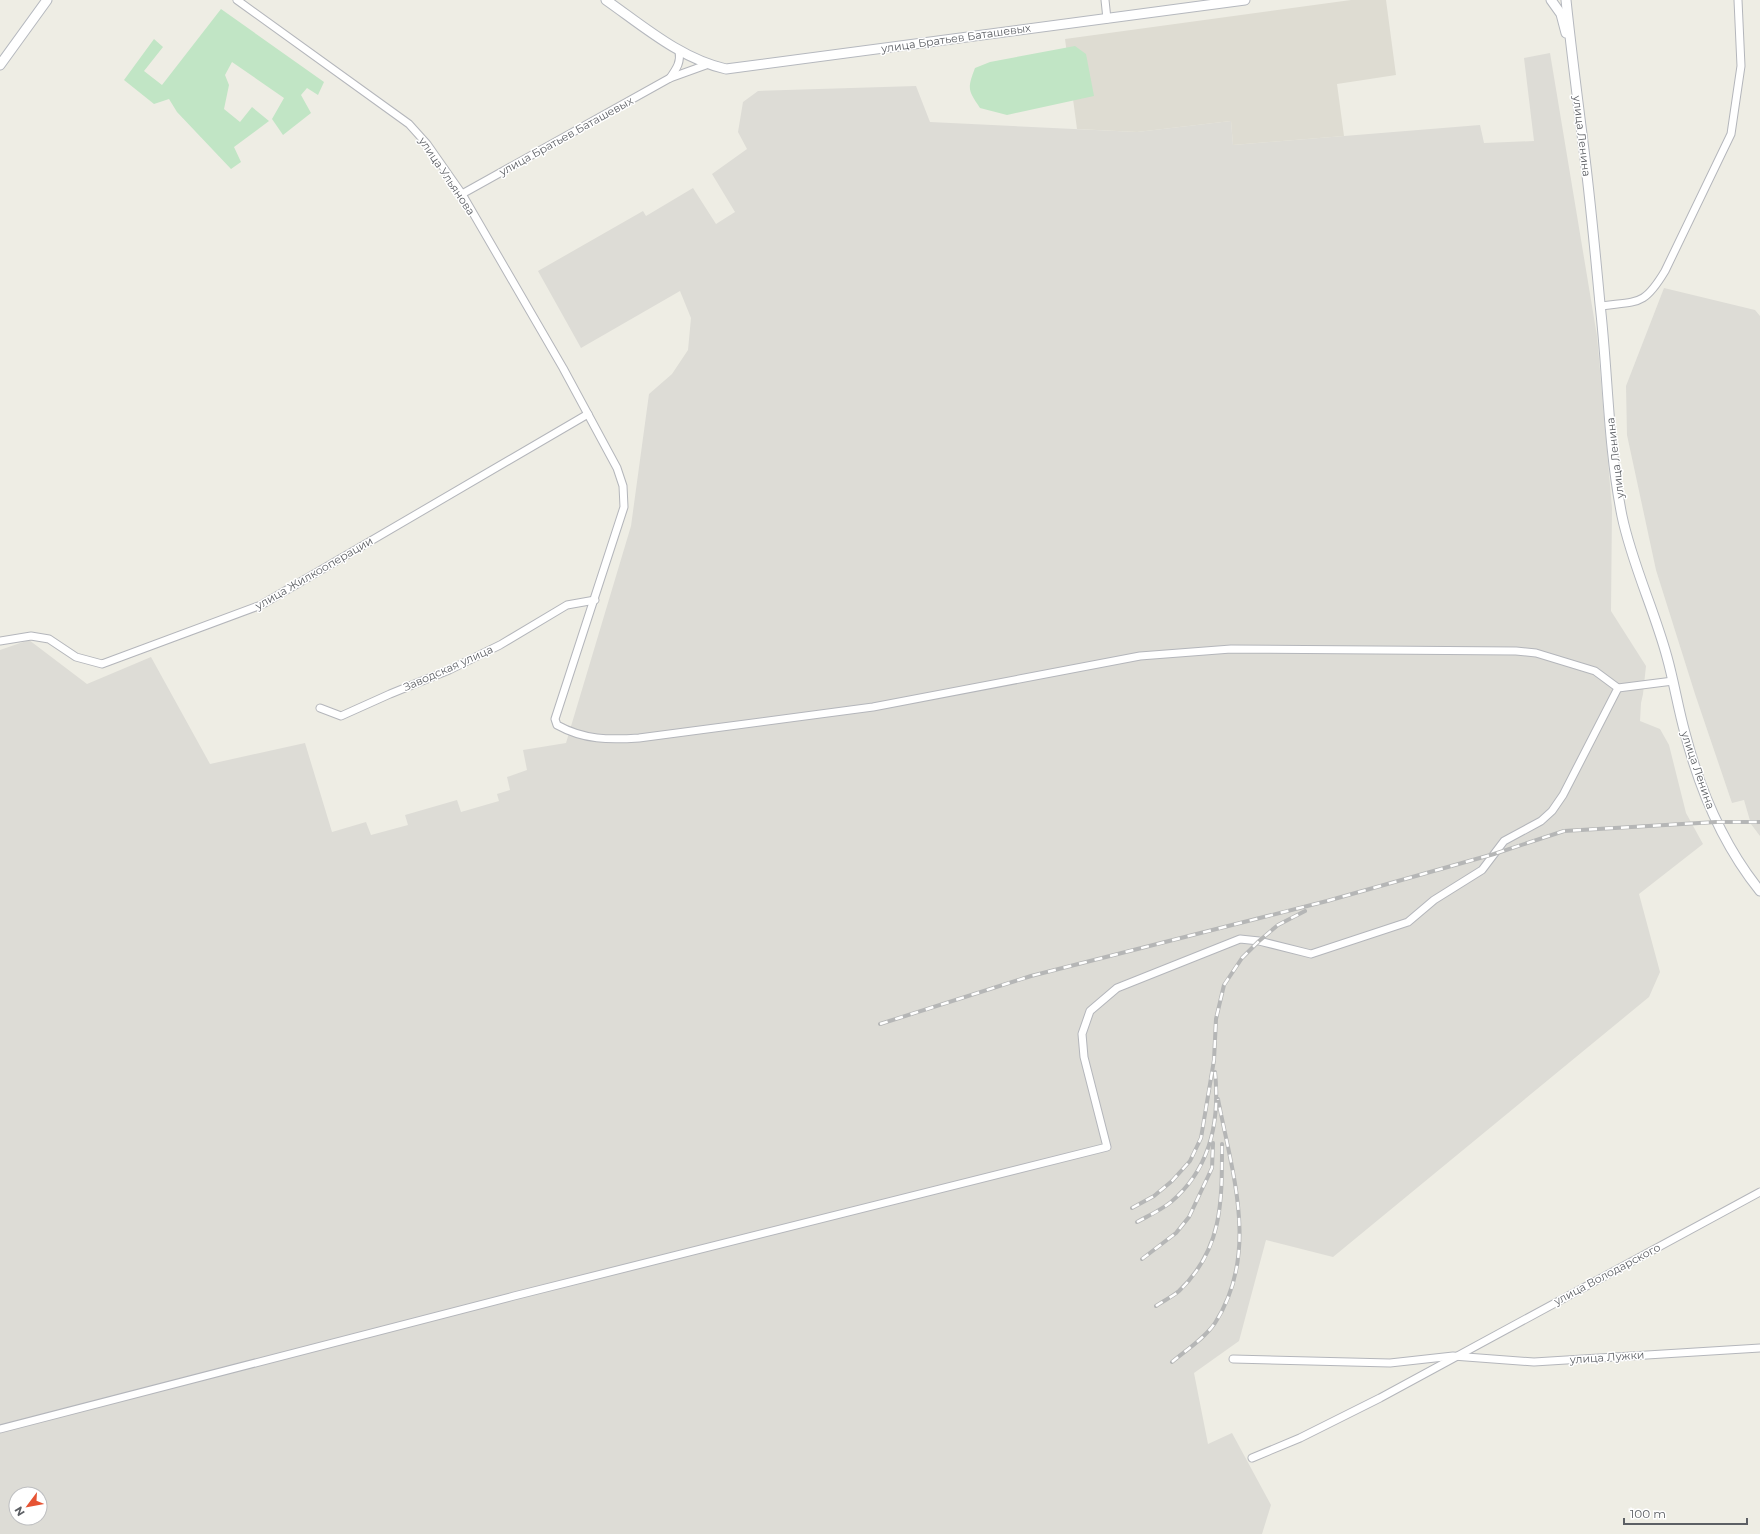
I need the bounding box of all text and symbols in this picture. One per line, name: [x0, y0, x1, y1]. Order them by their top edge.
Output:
street label: улица Братьев Баташевых: [879, 21, 1032, 56]
street label: улица Братьев Баташевых: [496, 93, 636, 179]
street label: улица Ленина: [1570, 94, 1594, 177]
street label: улица Ульянова: [415, 133, 478, 218]
street label: улица Ленина: [1603, 417, 1627, 500]
street label: улица Жилкооперации: [252, 534, 375, 613]
street label: Заводская улица: [401, 642, 495, 694]
street label: улица Ленина: [1678, 728, 1718, 811]
street label: улица Володарского: [1550, 1240, 1663, 1309]
street label: улица Лужки: [1568, 1347, 1645, 1367]
north arrow: [8, 1486, 48, 1526]
scale bar: [1624, 1500, 1747, 1526]
text: N: [11, 1504, 28, 1519]
text: 100 m: [1630, 1506, 1666, 1521]

